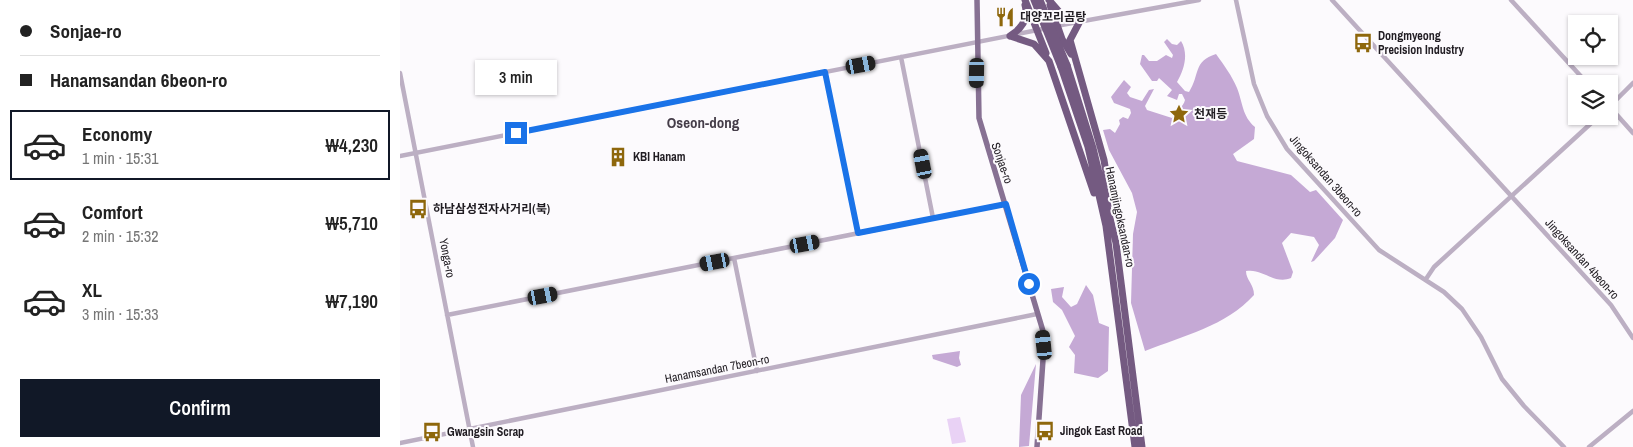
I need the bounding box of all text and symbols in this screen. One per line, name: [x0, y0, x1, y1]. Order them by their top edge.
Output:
restaurant icon: 대양꼬리곰탕: [994, 6, 1016, 28]
place label: 대양꼬리곰탕: [1020, 9, 1086, 25]
map controls: [1568, 15, 1618, 125]
button: locate: [1568, 15, 1618, 65]
text: Sonjae-ro: [50, 18, 122, 44]
place label: Dongmyeong Precision Industry: [1378, 28, 1464, 58]
bus stop icon: Dongmyeong Precision Industry: [1352, 32, 1374, 54]
car: [844, 55, 877, 75]
car: [969, 58, 984, 88]
callout: 3 min: [475, 61, 557, 96]
text: 3 min: [499, 66, 533, 88]
text: Hanamsandan 6beon-ro: [50, 67, 227, 93]
button: layers: [1568, 75, 1618, 125]
place icon: 천재등: [1168, 103, 1190, 125]
place label: 천재등: [1194, 106, 1227, 122]
district label: Oseon-dong: [667, 112, 740, 133]
text: Economy: [82, 121, 152, 147]
route end: [505, 122, 527, 144]
icon: car: [22, 123, 67, 168]
text: ₩4,230: [326, 132, 378, 158]
street label: Jingoksandan 3beon-ro: [1286, 132, 1366, 220]
street label: Sonjae-ro: [987, 140, 1017, 186]
building icon: KBI Hanam: [607, 146, 629, 168]
text: 1 min · 15:31: [82, 147, 159, 169]
car: [912, 148, 933, 180]
place label: KBI Hanam: [633, 149, 686, 165]
street label: Hanamjingoksandan-ro: [1102, 165, 1138, 269]
bus stop icon: 하남삼성전자사거리(북): [407, 198, 429, 220]
text: Comfort: [82, 199, 143, 225]
icon: car: [22, 201, 67, 246]
place label: 하남삼성전자사거리(북): [433, 201, 550, 217]
text: ₩5,710: [326, 210, 378, 236]
street label: Jingoksandan 4beon-ro: [1541, 215, 1623, 303]
text: 2 min · 15:32: [82, 225, 159, 247]
car: [788, 234, 821, 254]
street label: Yonga-ro: [435, 237, 459, 279]
car: [698, 252, 731, 272]
route start: [1018, 273, 1040, 295]
text: XL: [82, 277, 102, 303]
icon: car: [22, 279, 67, 324]
car: [526, 286, 559, 306]
text: ₩7,190: [326, 288, 378, 314]
text: 3 min · 15:33: [82, 303, 159, 325]
car: [1034, 329, 1053, 361]
street label: Hanamsandan 7beon-ro: [663, 351, 771, 387]
button: Confirm: [20, 379, 380, 437]
bus stop icon: Jingok East Road: [1034, 420, 1056, 442]
bus stop icon: Gwangsin Scrap: [421, 421, 443, 443]
place label: Jingok East Road: [1060, 423, 1143, 439]
place label: Gwangsin Scrap: [447, 424, 524, 440]

